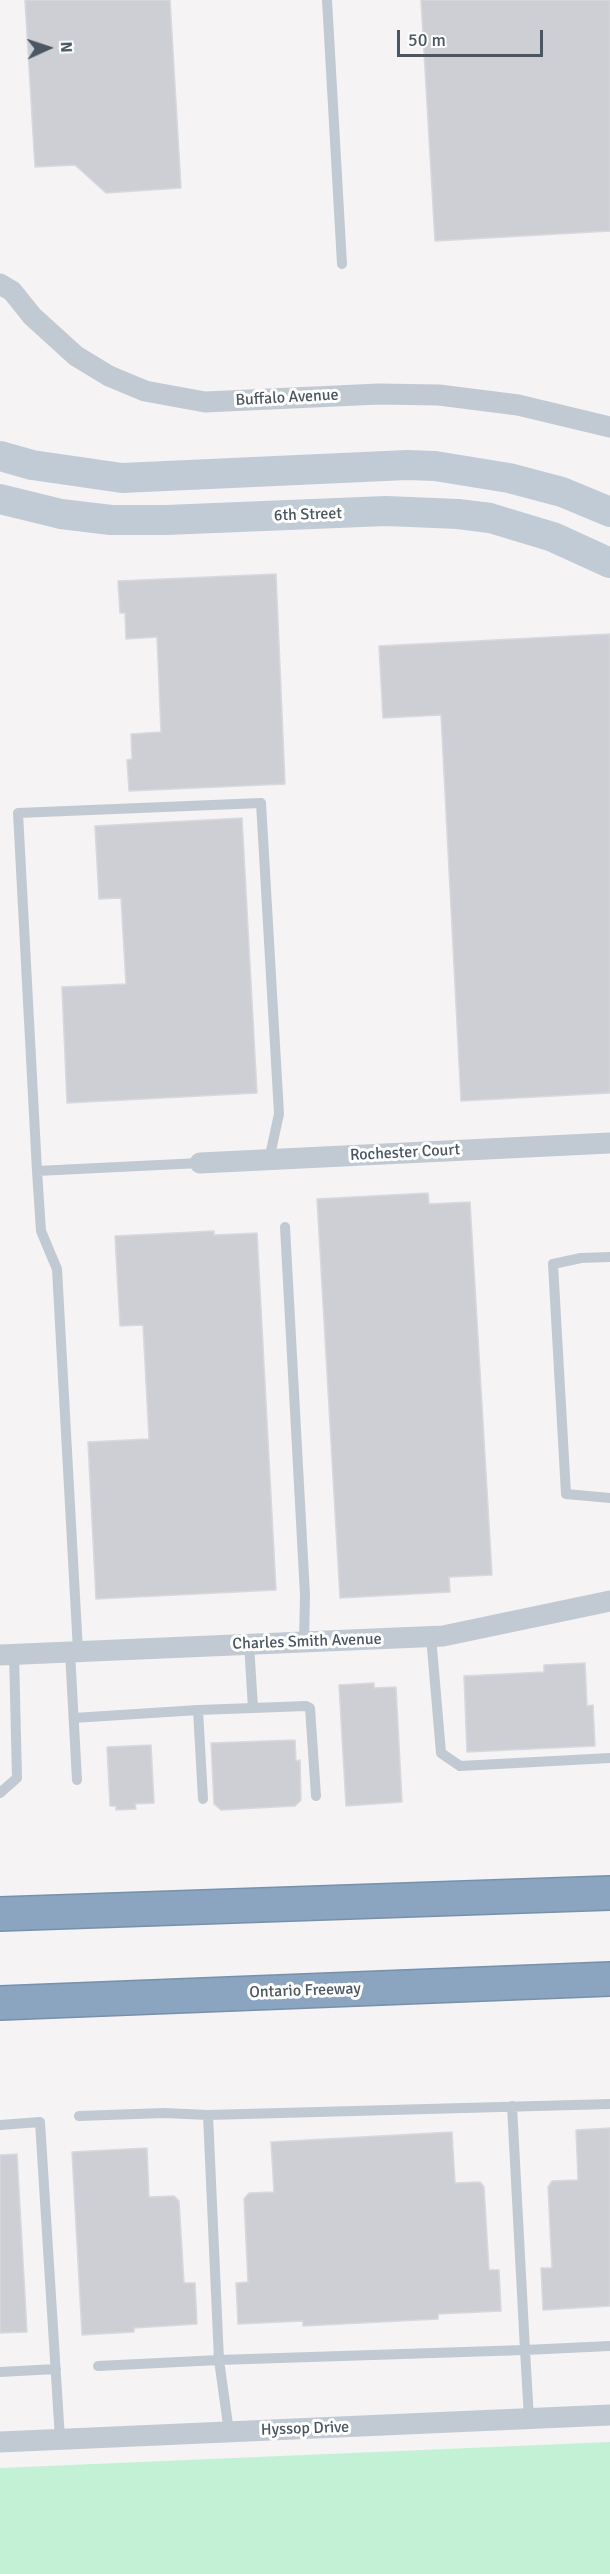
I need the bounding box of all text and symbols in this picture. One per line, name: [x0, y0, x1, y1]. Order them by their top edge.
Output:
north arrow: [18, 18, 78, 78]
scale bar: [400, 18, 546, 56]
text: 50 m: [408, 29, 446, 51]
text: N: [56, 41, 76, 53]
street label: Buffalo Avenue: [235, 386, 339, 410]
street label: 6th Street: [274, 504, 342, 526]
street label: Rochester Court: [349, 1141, 461, 1165]
street label: Charles Smith Avenue: [232, 1630, 382, 1654]
street label: Ontario Freeway: [249, 1979, 361, 2003]
street label: Hyssop Drive: [261, 2418, 349, 2440]

